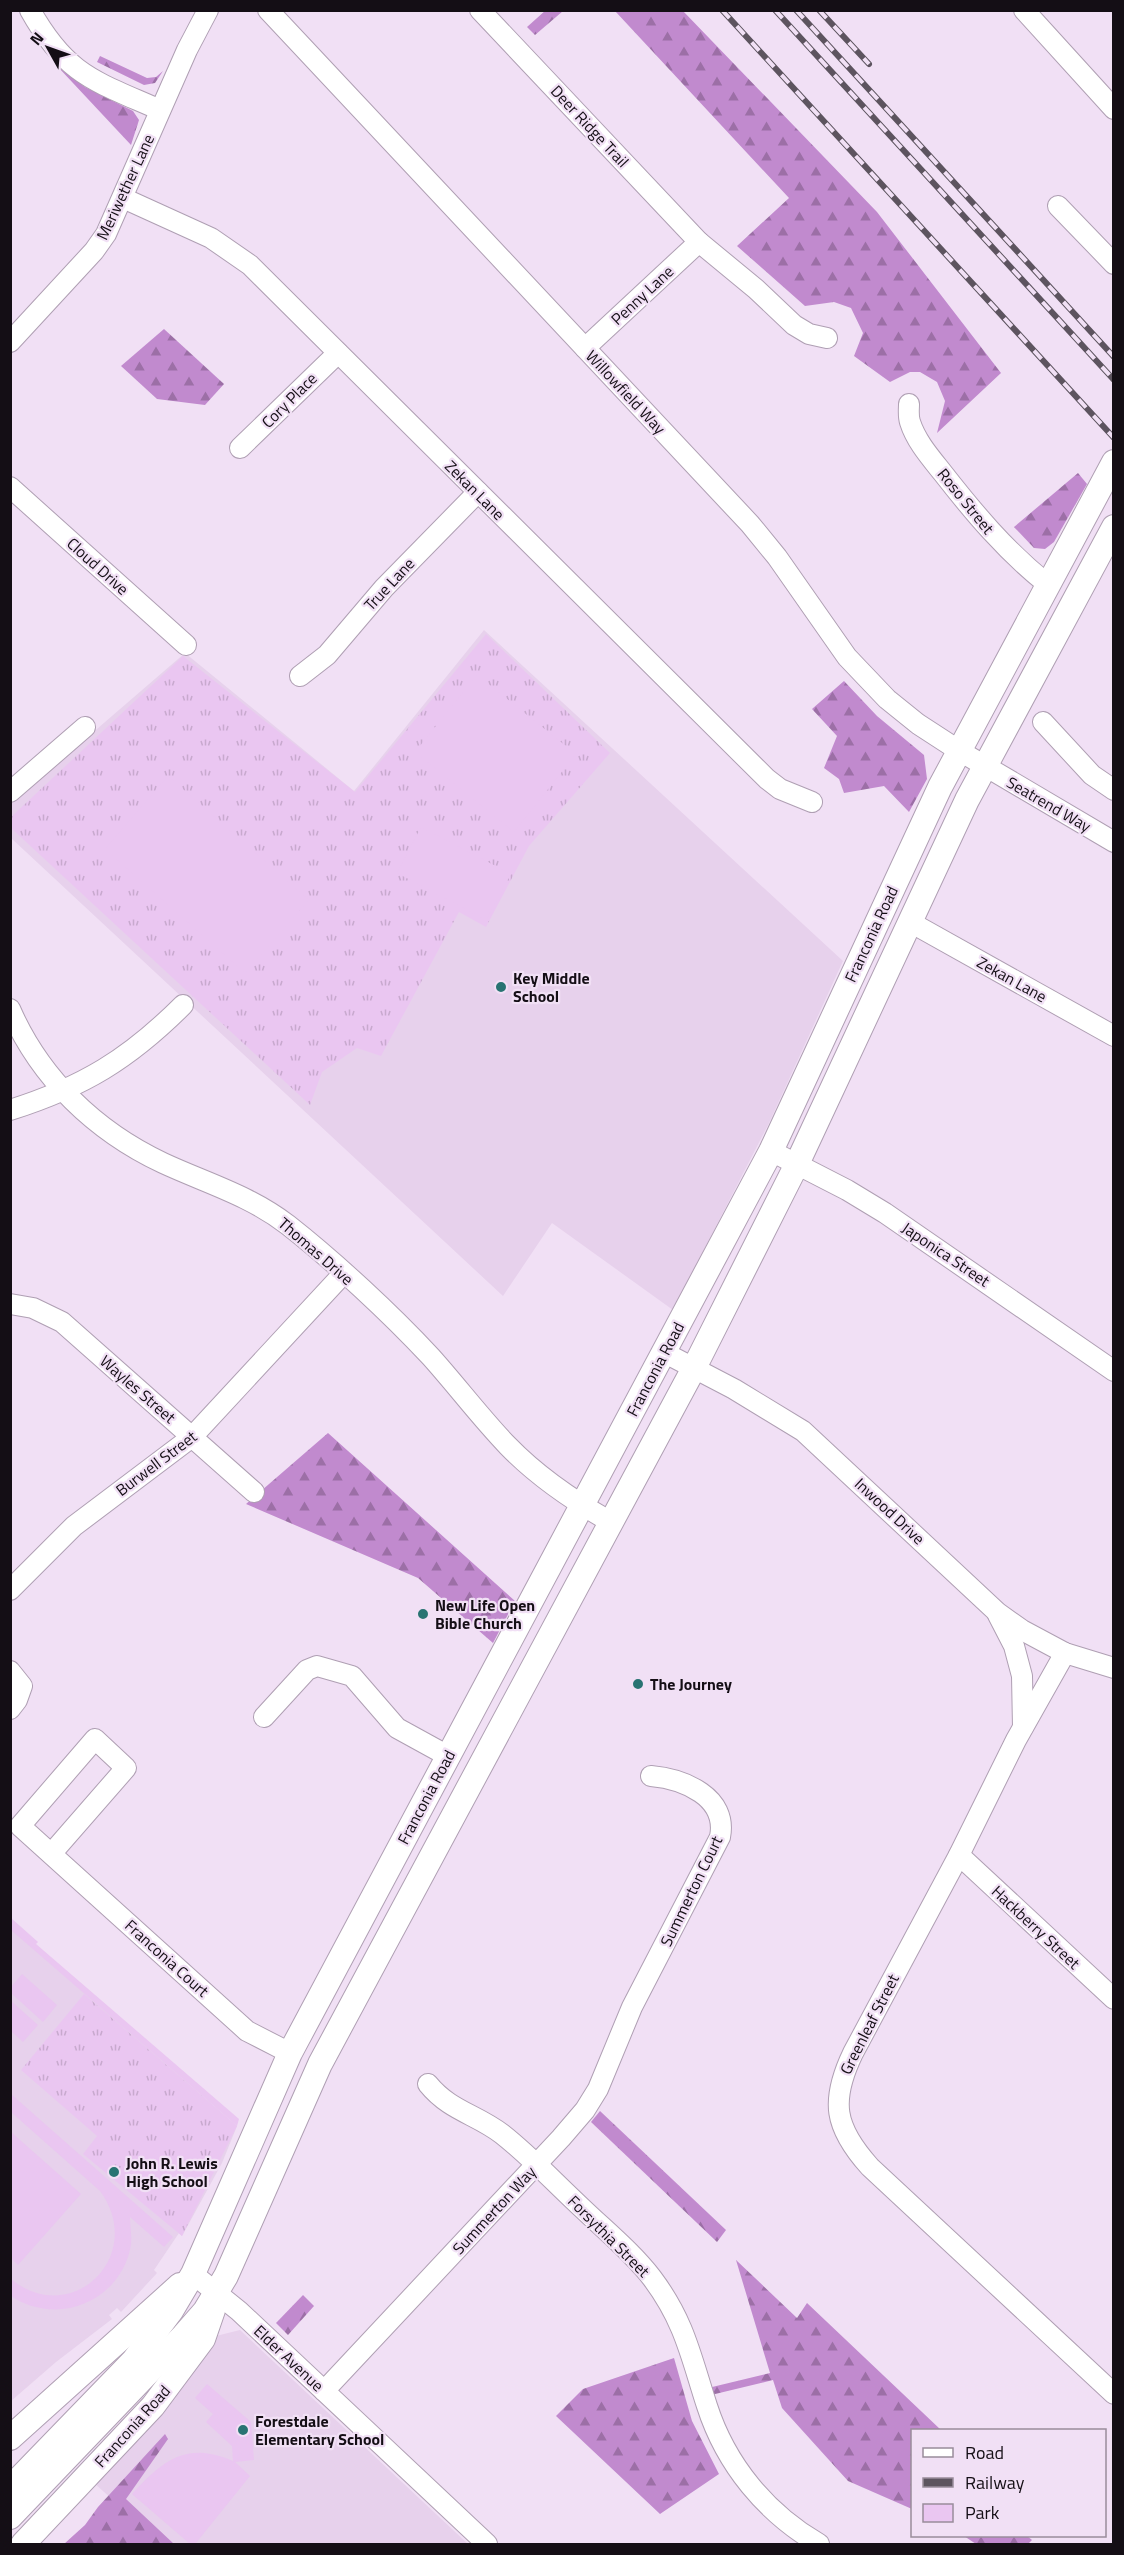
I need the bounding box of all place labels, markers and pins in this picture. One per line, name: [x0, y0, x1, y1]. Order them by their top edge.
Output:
place label: Key Middle School: [513, 966, 590, 1008]
marker: Key Middle School: [494, 980, 508, 994]
place label: New Life Open Bible Church: [435, 1593, 535, 1635]
marker: New Life Open Bible Church: [416, 1607, 430, 1621]
place label: The Journey: [650, 1672, 732, 1696]
marker: The Journey: [631, 1677, 645, 1691]
place label: John R. Lewis High School: [126, 2151, 218, 2193]
marker: John R. Lewis High School: [107, 2165, 121, 2179]
place label: Forestdale Elementary School: [255, 2409, 384, 2451]
marker: Forestdale Elementary School: [236, 2423, 250, 2437]

